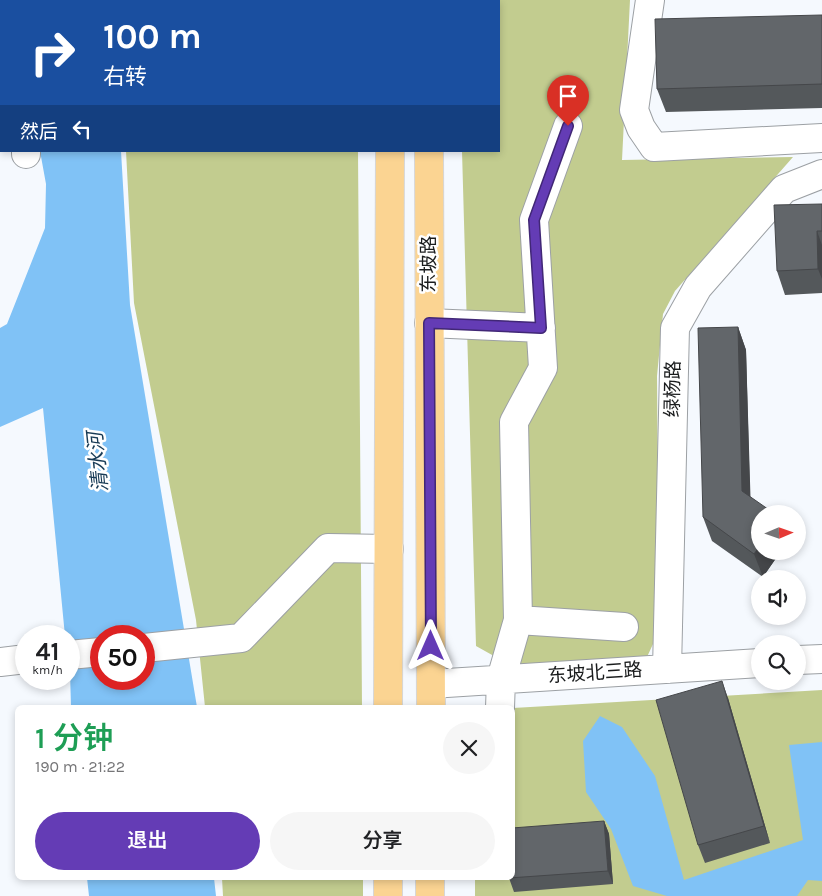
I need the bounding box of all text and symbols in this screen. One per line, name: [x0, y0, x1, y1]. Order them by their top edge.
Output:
text: 100 m: [103, 16, 202, 57]
icon: right: [20, 20, 85, 85]
text: 右转: [103, 64, 147, 90]
pin: [547, 75, 589, 126]
icon: arrive: [554, 82, 582, 110]
icon: left: [68, 115, 96, 143]
text: 然后: [20, 121, 58, 143]
street label: 东坡路: [418, 235, 440, 293]
street label: 绿杨路: [662, 360, 684, 418]
water label: 清水河: [83, 427, 113, 493]
north arrow: [751, 505, 806, 560]
map controls: [751, 505, 806, 690]
button: sound: [751, 570, 806, 625]
position arrow: [404, 619, 456, 671]
speed limit sign: 50: [90, 625, 155, 690]
button: search: [751, 635, 806, 690]
text: 41: [36, 637, 59, 666]
street label: 东坡北三路: [547, 659, 643, 687]
text: km/h: [32, 663, 63, 677]
text: 1 分钟: [35, 720, 113, 756]
button: close: [443, 722, 495, 774]
text: 190 m · 21:22: [35, 757, 125, 776]
button: 退出: [35, 812, 260, 870]
button: 分享: [270, 812, 495, 870]

